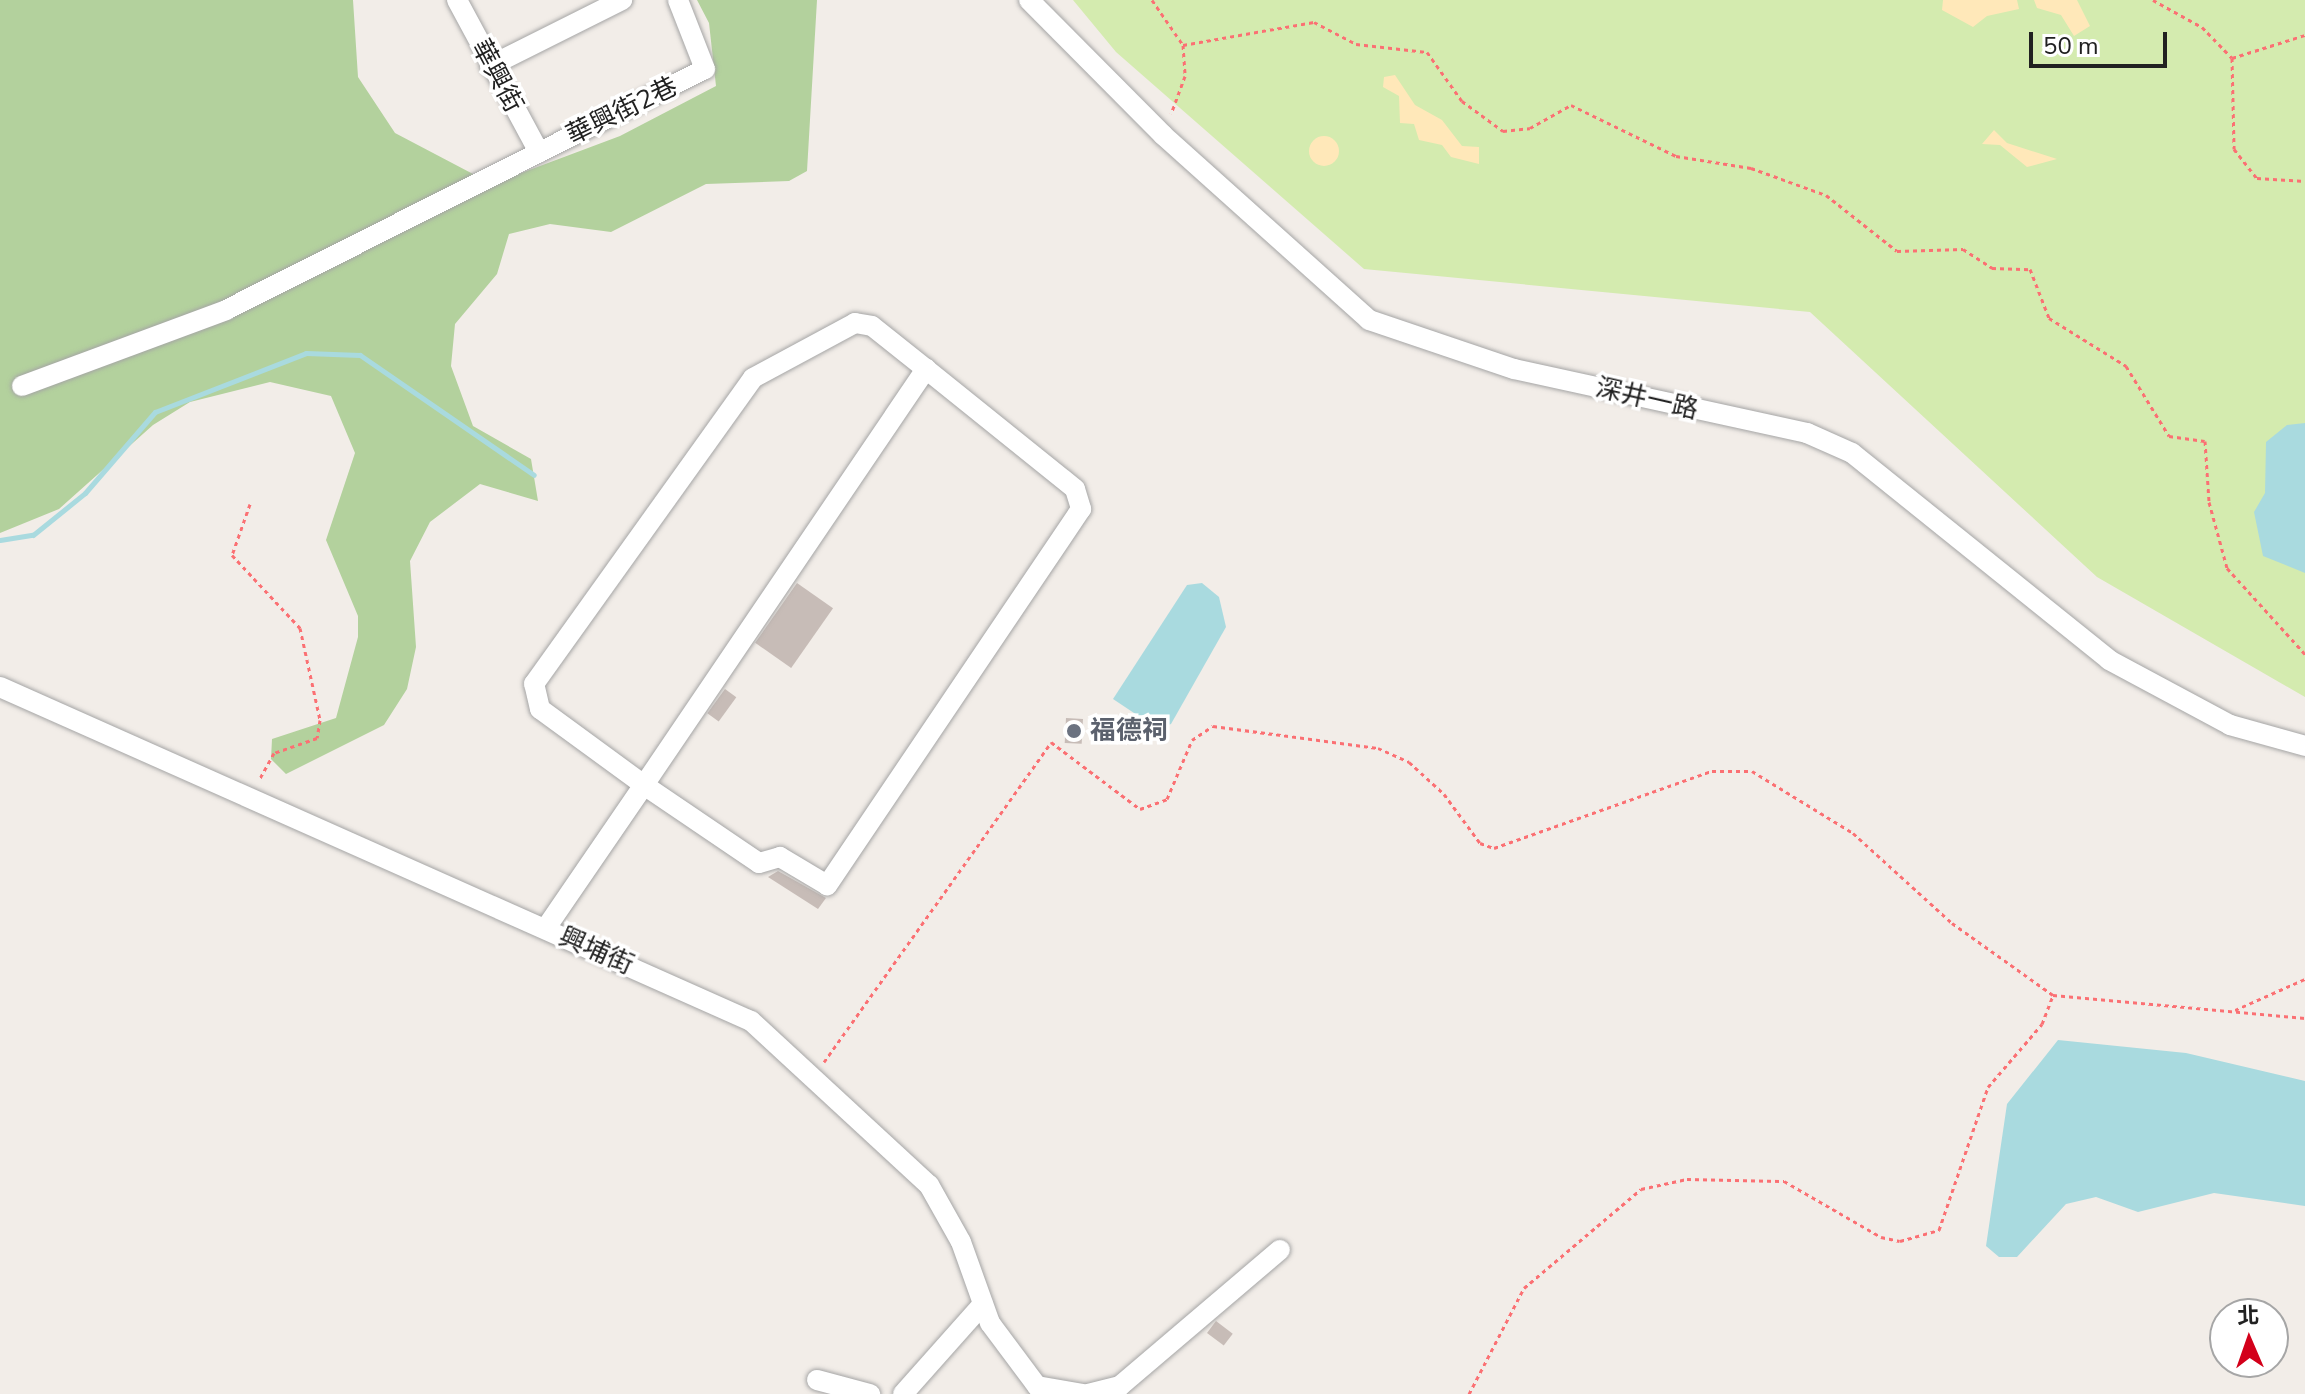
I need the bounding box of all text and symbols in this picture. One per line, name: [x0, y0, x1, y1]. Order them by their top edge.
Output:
scale bar: [2033, 16, 2171, 66]
text: 50 m: [2043, 30, 2099, 62]
street label: 華興街: [465, 34, 529, 118]
street label: 華興街2巷: [561, 71, 683, 151]
street label: 深井一路: [1593, 372, 1701, 426]
place label: 福德祠: [1090, 715, 1168, 747]
marker: 福德祠: [1065, 722, 1083, 740]
street label: 興埔街: [554, 921, 638, 981]
north arrow: [2209, 1298, 2289, 1378]
text: 北: [2237, 1301, 2260, 1331]

